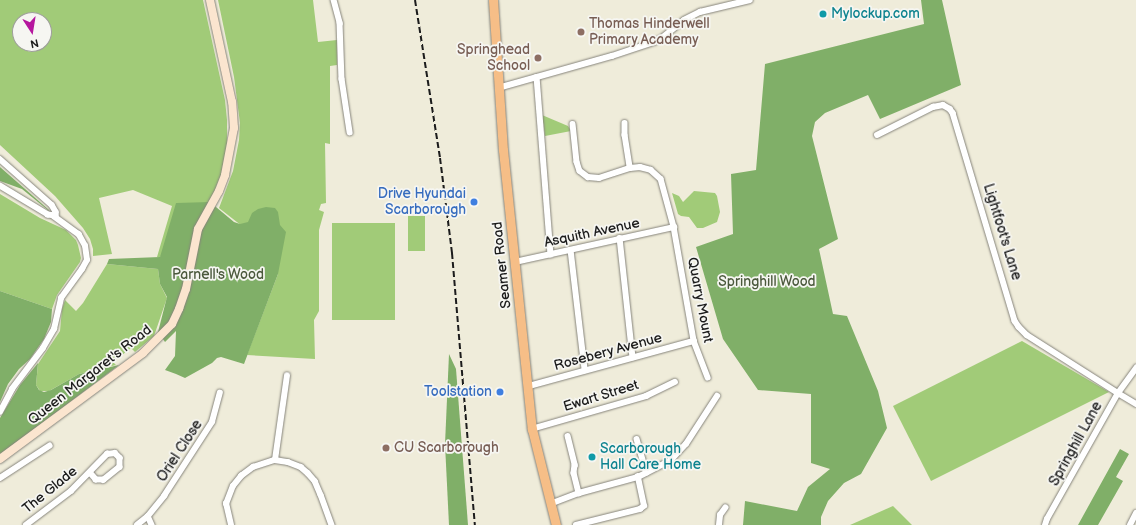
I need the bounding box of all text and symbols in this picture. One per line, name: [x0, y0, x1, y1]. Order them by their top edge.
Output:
place label: Mylockup.com: [831, 6, 920, 22]
marker: Mylockup.com: [818, 9, 828, 19]
north arrow: [12, 12, 52, 52]
place label: Thomas Hinderwell Primary Academy: [589, 16, 710, 48]
marker: Thomas Hinderwell Primary Academy: [576, 27, 586, 37]
text: N: [29, 36, 40, 50]
place label: Springhead School: [457, 42, 530, 74]
marker: Springhead School: [533, 53, 543, 63]
street label: Lightfoot's Lane: [979, 182, 1025, 282]
place label: Drive Hyundai Scarborough: [378, 186, 466, 218]
marker: Drive Hyundai Scarborough: [469, 197, 479, 207]
street label: Asquith Avenue: [543, 215, 641, 251]
street label: Seamer Road: [489, 221, 515, 309]
street label: Quarry Mount: [683, 255, 717, 345]
park label: Parnell's Wood: [172, 267, 264, 283]
park label: Springhill Wood: [718, 274, 816, 290]
street label: Queen Margaret's Road: [25, 322, 155, 428]
street label: Rosebery Avenue: [552, 329, 664, 375]
street label: Ewart Street: [561, 377, 641, 415]
place label: Toolstation: [424, 384, 492, 400]
marker: Toolstation: [495, 387, 505, 397]
street label: Springhill Lane: [1046, 399, 1106, 489]
street label: Oriel Close: [154, 417, 206, 485]
place label: CU Scarborough: [394, 440, 499, 456]
place label: Scarborough Hall Care Home: [600, 441, 701, 474]
marker: CU Scarborough: [381, 443, 391, 453]
marker: Scarborough Hall Care Home: [587, 452, 597, 462]
street label: The Glade: [19, 463, 81, 517]

